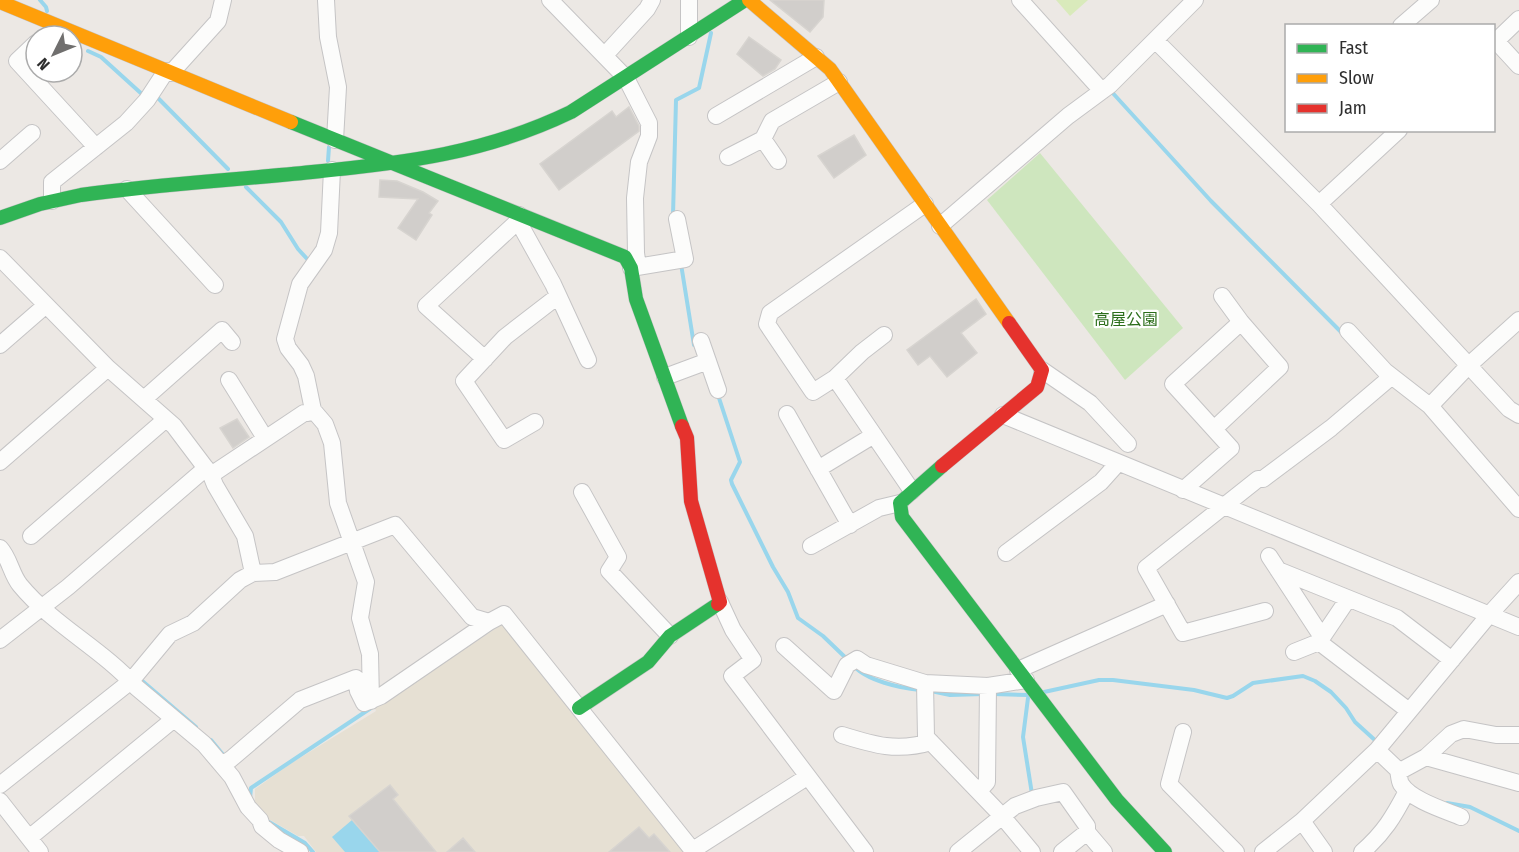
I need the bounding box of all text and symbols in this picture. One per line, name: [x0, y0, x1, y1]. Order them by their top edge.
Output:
north arrow: [24, 24, 84, 84]
legend: [1285, 24, 1495, 132]
text: Fast: [1339, 37, 1368, 59]
text: N: [33, 54, 54, 74]
text: Slow: [1339, 67, 1374, 89]
text: Jam: [1339, 97, 1367, 119]
park label: 高屋公園: [1094, 310, 1158, 329]

